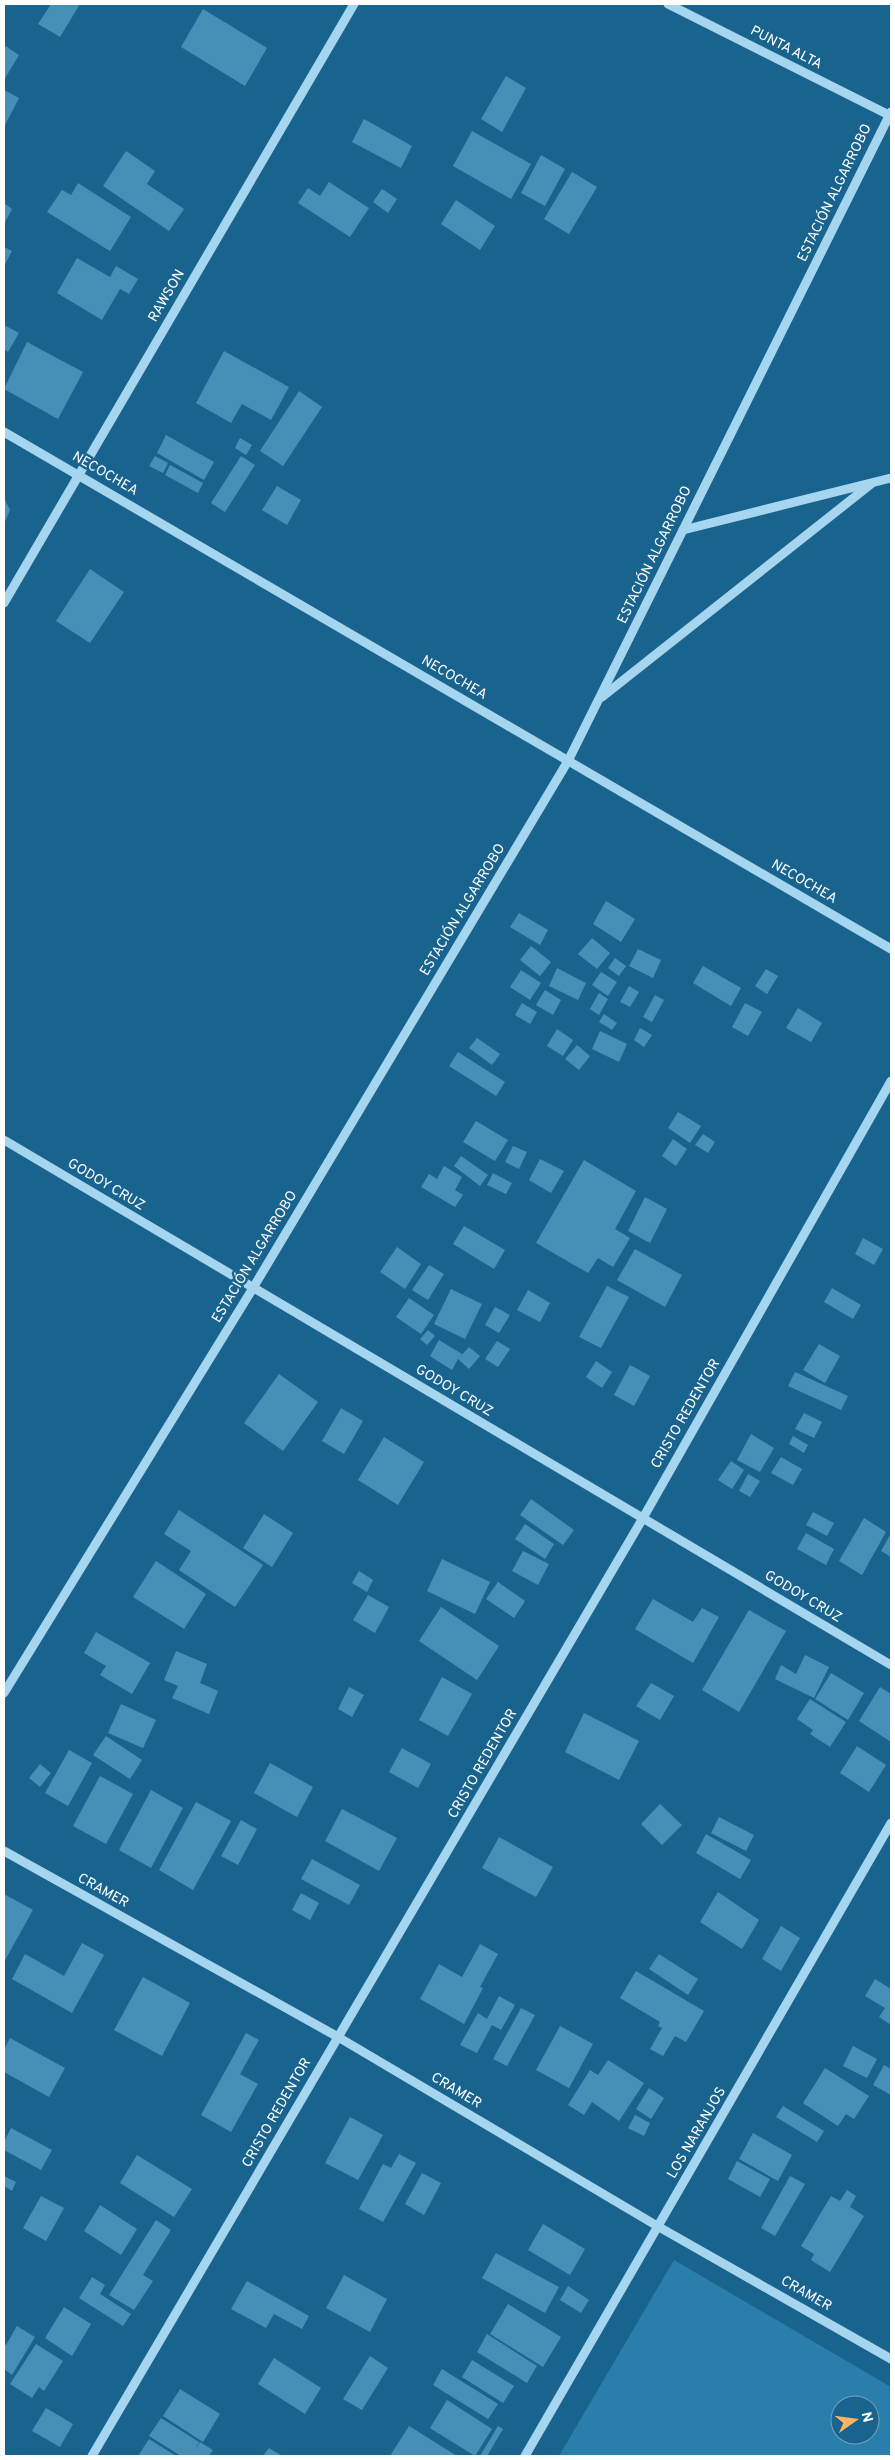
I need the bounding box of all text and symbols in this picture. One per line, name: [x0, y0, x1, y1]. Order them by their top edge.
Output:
street label: PUNTA ALTA: [747, 23, 825, 73]
street label: ESTACIÓN ALGARROBO: [793, 121, 876, 265]
street label: RAWSON: [145, 267, 189, 325]
street label: NECOCHEA: [69, 448, 141, 500]
street label: ESTACIÓN ALGARROBO: [613, 483, 696, 627]
street label: NECOCHEA: [418, 652, 490, 704]
street label: ESTACIÓN ALGARROBO: [416, 840, 509, 979]
street label: NECOCHEA: [768, 856, 840, 908]
street label: GODOY CRUZ: [64, 1155, 148, 1215]
street label: ESTACIÓN ALGARROBO: [208, 1187, 301, 1326]
street label: CRISTO REDENTOR: [648, 1356, 724, 1472]
street label: GODOY CRUZ: [412, 1361, 496, 1421]
street label: GODOY CRUZ: [761, 1567, 845, 1627]
street label: CRISTO REDENTOR: [445, 1706, 521, 1822]
street label: CRAMER: [74, 1870, 132, 1912]
street label: CRISTO REDENTOR: [239, 2055, 315, 2171]
street label: CRAMER: [428, 2069, 484, 2113]
street label: LOS NARANJOS: [664, 2084, 730, 2182]
street label: CRAMER: [778, 2273, 834, 2315]
north arrow: [830, 2395, 880, 2445]
text: N: [857, 2410, 876, 2424]

